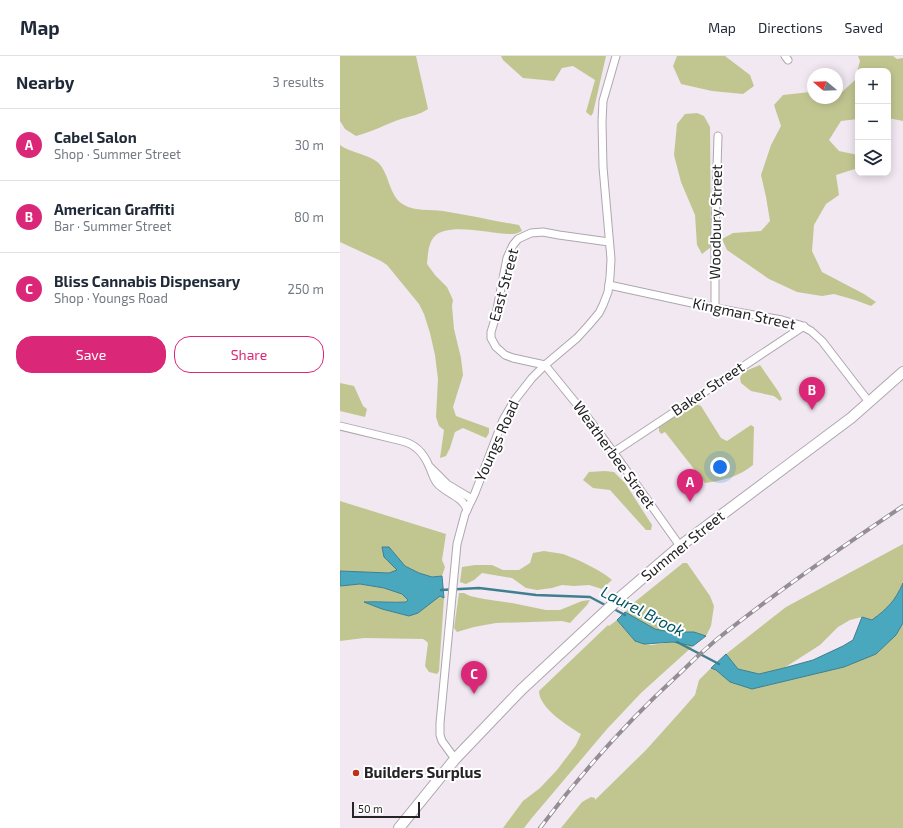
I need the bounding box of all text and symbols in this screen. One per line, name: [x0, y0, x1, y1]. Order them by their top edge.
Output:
text: Map: [20, 16, 60, 39]
text: Map: [708, 19, 736, 36]
text: Directions: [758, 19, 823, 36]
text: Saved: [845, 19, 883, 36]
north arrow: [807, 68, 843, 104]
map controls: [855, 68, 891, 176]
button: +: [855, 68, 891, 104]
text: Nearby: [16, 72, 74, 92]
text: 3 results: [273, 74, 324, 90]
button: −: [855, 104, 891, 140]
text: Cabel Salon: [54, 128, 137, 146]
text: A: [25, 137, 33, 153]
text: 30 m: [295, 137, 324, 153]
button: layers: [855, 140, 891, 176]
text: Shop · Summer Street: [54, 146, 181, 162]
street label: Woodbury Street: [705, 164, 725, 280]
text: American Graffiti: [54, 200, 175, 218]
text: B: [25, 209, 33, 225]
text: 80 m: [294, 209, 324, 225]
text: Bar · Summer Street: [54, 218, 171, 234]
street label: East Street: [485, 246, 522, 323]
text: Bliss Cannabis Dispensary: [54, 272, 240, 290]
text: C: [25, 281, 33, 297]
text: 250 m: [288, 281, 324, 297]
text: Shop · Youngs Road: [54, 290, 168, 306]
street label: Kingman Street: [691, 293, 798, 333]
button: Save: [16, 336, 166, 373]
button: Share: [174, 336, 324, 373]
street label: Baker Street: [668, 357, 747, 419]
pin: B: [799, 377, 825, 410]
street label: Youngs Road: [470, 397, 522, 484]
street label: Weatherbee Street: [570, 397, 660, 512]
your location: [710, 457, 730, 477]
pin: A: [677, 469, 703, 502]
street label: Summer Street: [637, 506, 728, 584]
water label: Laurel Brook: [598, 581, 688, 640]
pin: C: [461, 661, 487, 694]
place label: Builders Surplus: [364, 763, 481, 781]
marker: Builders Surplus: [351, 768, 361, 778]
scale bar: [352, 800, 420, 819]
text: 50 m: [358, 802, 383, 815]

